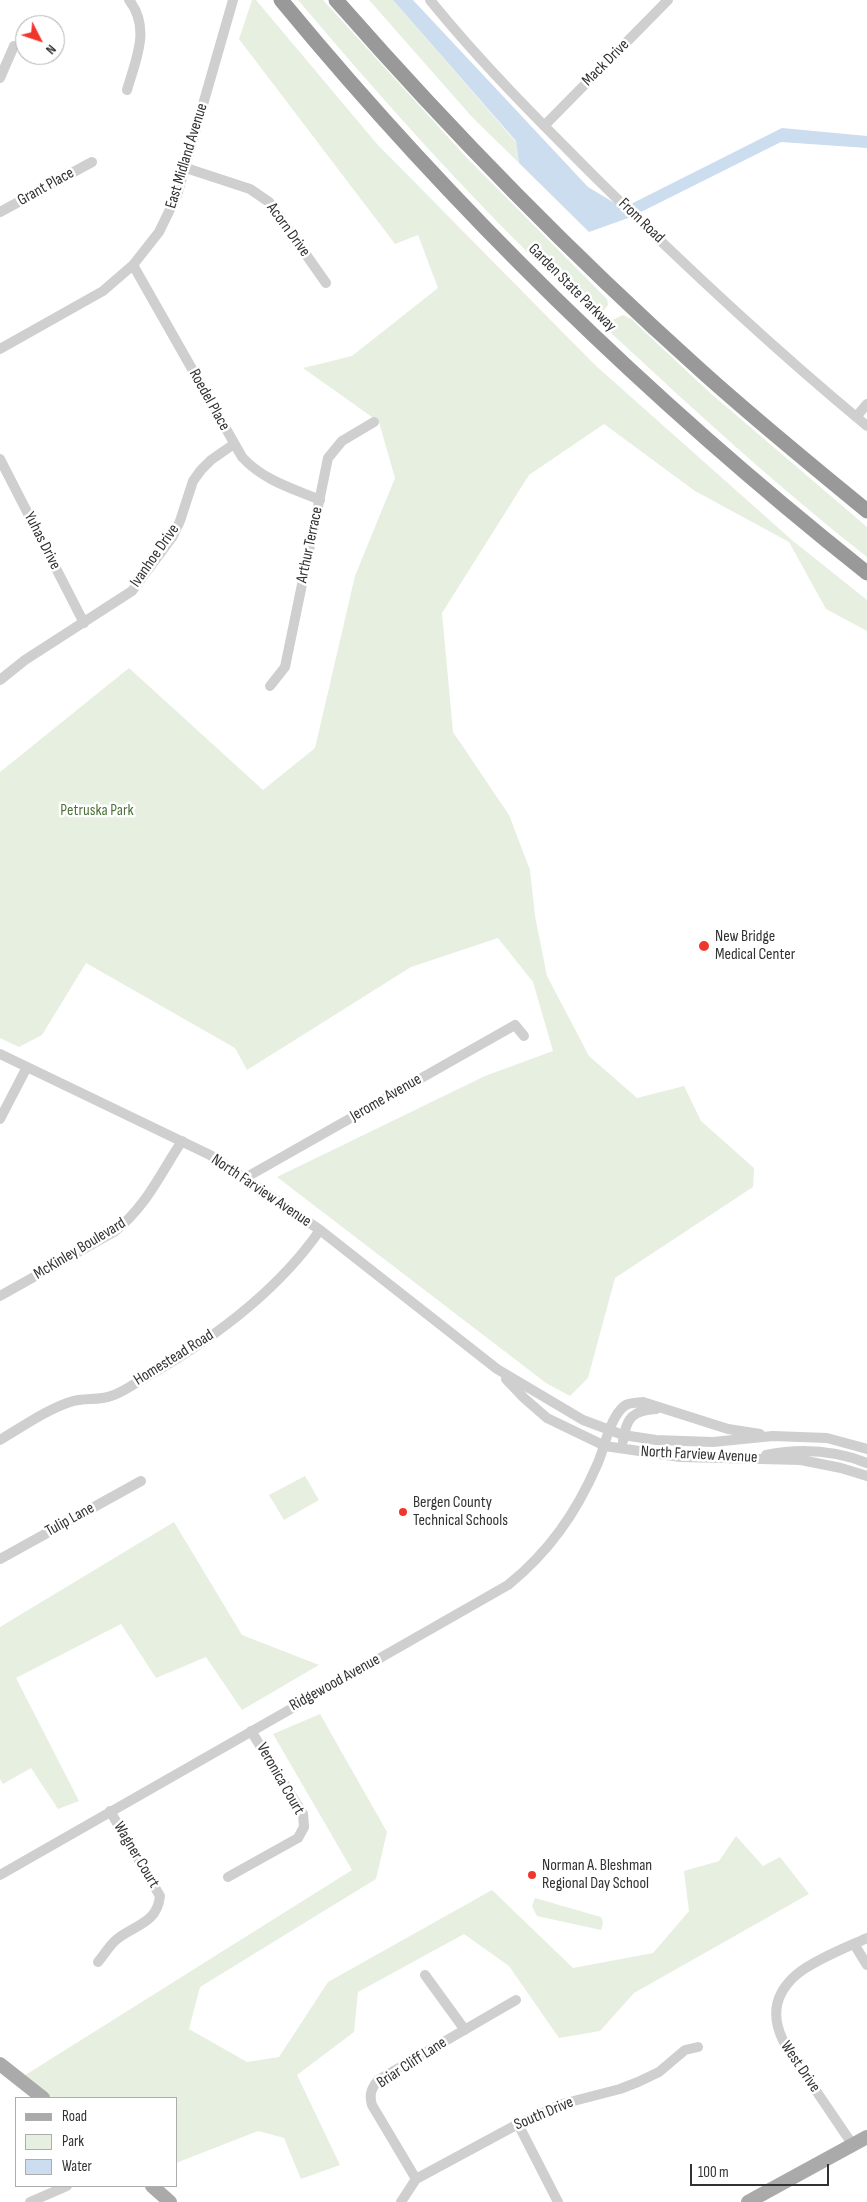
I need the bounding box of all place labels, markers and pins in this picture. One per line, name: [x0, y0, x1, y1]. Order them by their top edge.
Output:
place label: New Bridge Medical Center: [715, 927, 795, 965]
marker: New Bridge Medical Center: [697, 939, 711, 953]
place label: Bergen County Technical Schools: [413, 1493, 508, 1531]
marker: Bergen County Technical Schools: [397, 1506, 409, 1518]
place label: Norman A. Bleshman Regional Day School: [542, 1856, 652, 1894]
marker: Norman A. Bleshman Regional Day School: [526, 1869, 538, 1881]

